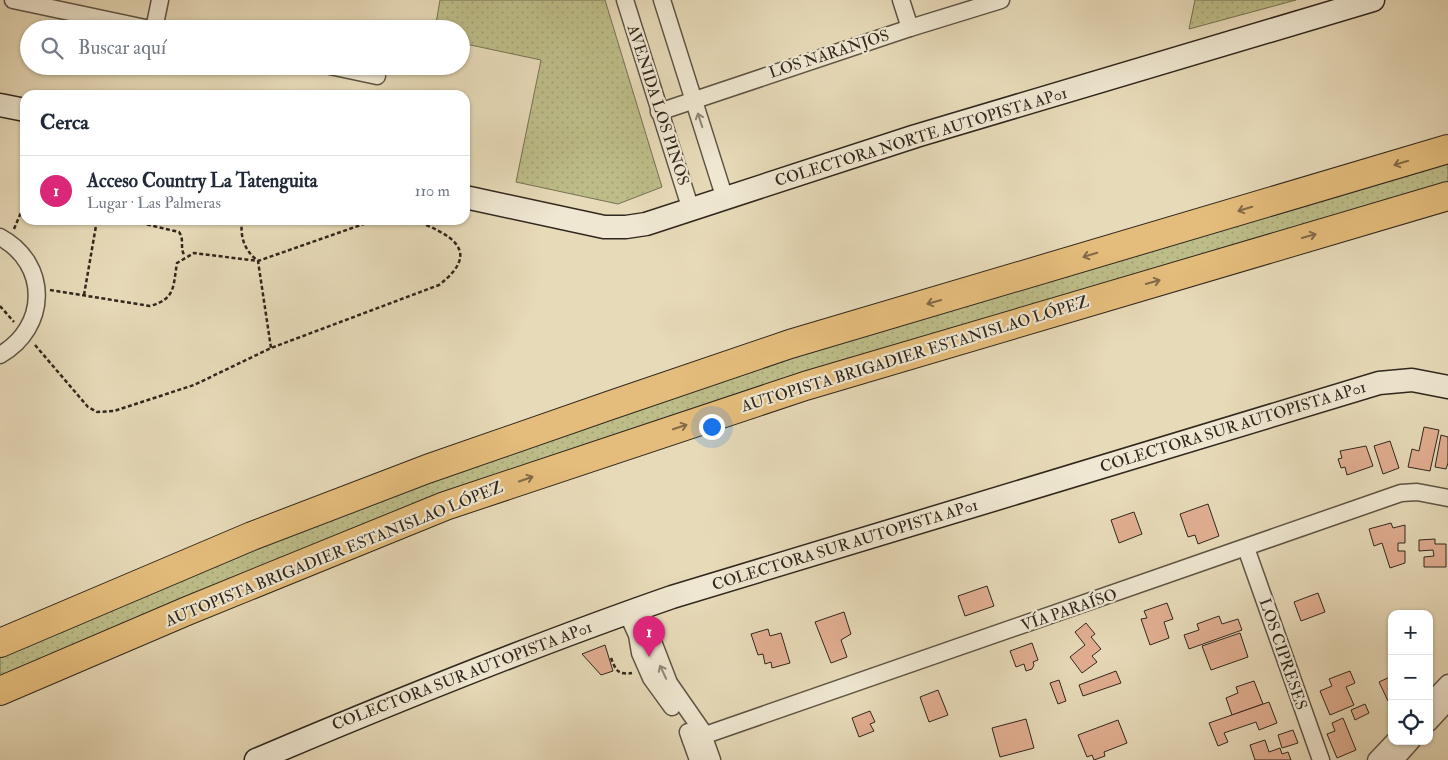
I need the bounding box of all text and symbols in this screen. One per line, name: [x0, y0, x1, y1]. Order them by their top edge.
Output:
search box: [20, 20, 470, 75]
street label: AVENIDA LOS PINOS: [622, 21, 693, 188]
street label: LOS NARANJOS: [766, 25, 892, 84]
icon: search: [38, 34, 66, 62]
text: Buscar aquí: [78, 36, 166, 60]
street label: COLECTORA NORTE AUTOPISTA AP01: [772, 83, 1070, 191]
text: Cerca: [40, 109, 89, 136]
one-way arrow: [695, 112, 704, 128]
one-way arrow: [1393, 158, 1409, 168]
text: Acceso Country La Tatenguita: [87, 169, 318, 193]
text: 1: [53, 181, 59, 201]
text: 110 m: [415, 181, 450, 201]
text: Lugar · Las Palmeras: [87, 193, 221, 213]
one-way arrow: [1238, 205, 1254, 215]
one-way arrow: [1300, 230, 1316, 240]
one-way arrow: [1082, 251, 1098, 261]
one-way arrow: [1144, 276, 1160, 286]
street label: AUTOPISTA BRIGADIER ESTANISLAO LÓPEZ: [738, 291, 1091, 417]
one-way arrow: [926, 297, 942, 307]
street label: COLECTORA SUR AUTOPISTA AP01: [1098, 377, 1368, 477]
your location: [699, 414, 725, 440]
one-way arrow: [671, 422, 687, 431]
one-way arrow: [517, 474, 533, 483]
street label: AUTOPISTA BRIGADIER ESTANISLAO LÓPEZ: [161, 476, 506, 632]
street label: COLECTORA SUR AUTOPISTA AP01: [710, 495, 980, 595]
street label: VÍA PARAÍSO: [1018, 584, 1120, 636]
street label: LOS CIPRESES: [1255, 596, 1311, 712]
map controls: [1388, 610, 1433, 745]
button: +: [1388, 610, 1433, 655]
pin: 1: [633, 616, 665, 657]
street label: COLECTORA SUR AUTOPISTA AP01: [329, 617, 595, 735]
button: −: [1388, 655, 1433, 700]
one-way arrow: [658, 665, 668, 680]
button: locate: [1388, 700, 1433, 745]

